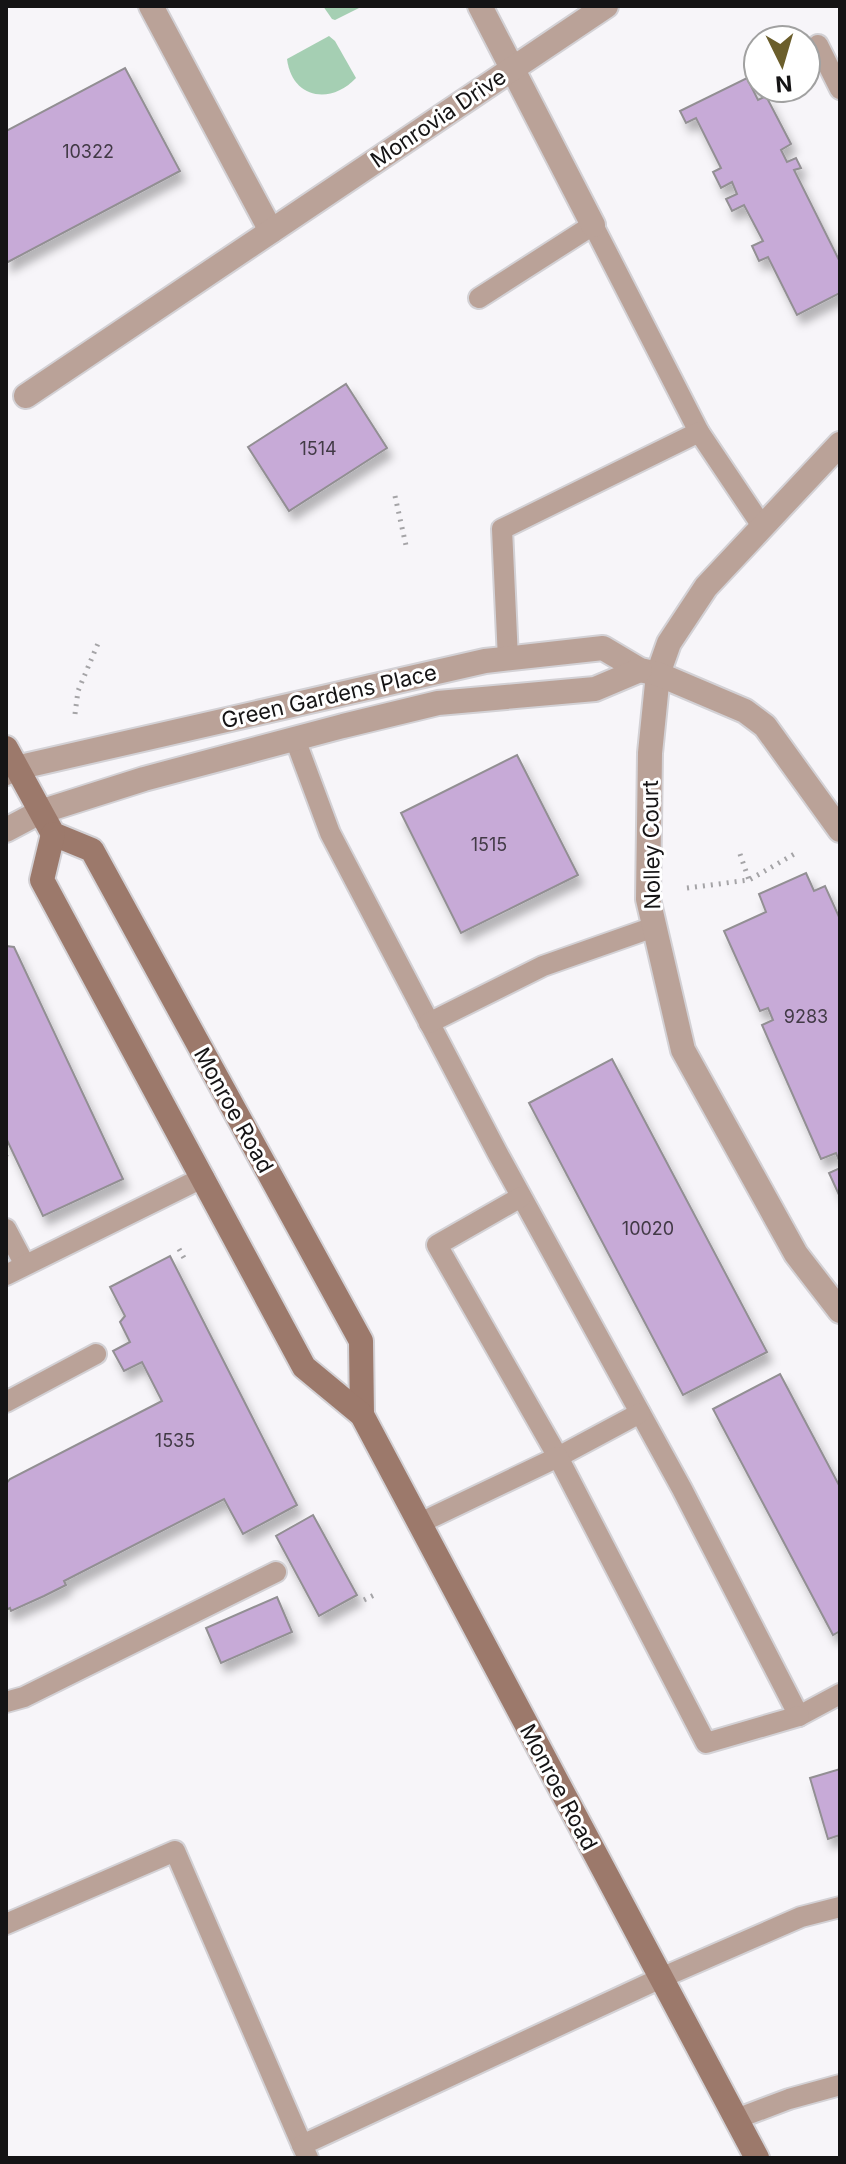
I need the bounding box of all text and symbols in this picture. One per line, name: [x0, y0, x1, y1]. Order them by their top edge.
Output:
north arrow: [742, 24, 822, 104]
street label: Monrovia Drive: [365, 63, 511, 173]
text: N: [774, 70, 793, 98]
house number: 10322: [62, 141, 114, 162]
house number: 1514: [299, 438, 337, 459]
street label: Green Gardens Place: [219, 659, 439, 733]
street label: Nolley Court: [637, 780, 665, 910]
house number: 1515: [471, 834, 507, 855]
house number: 9283: [784, 1006, 828, 1027]
street label: Monroe Road: [189, 1043, 279, 1177]
house number: 10020: [622, 1218, 674, 1239]
house number: 1535: [155, 1430, 195, 1451]
street label: Monroe Road: [515, 1719, 603, 1855]

